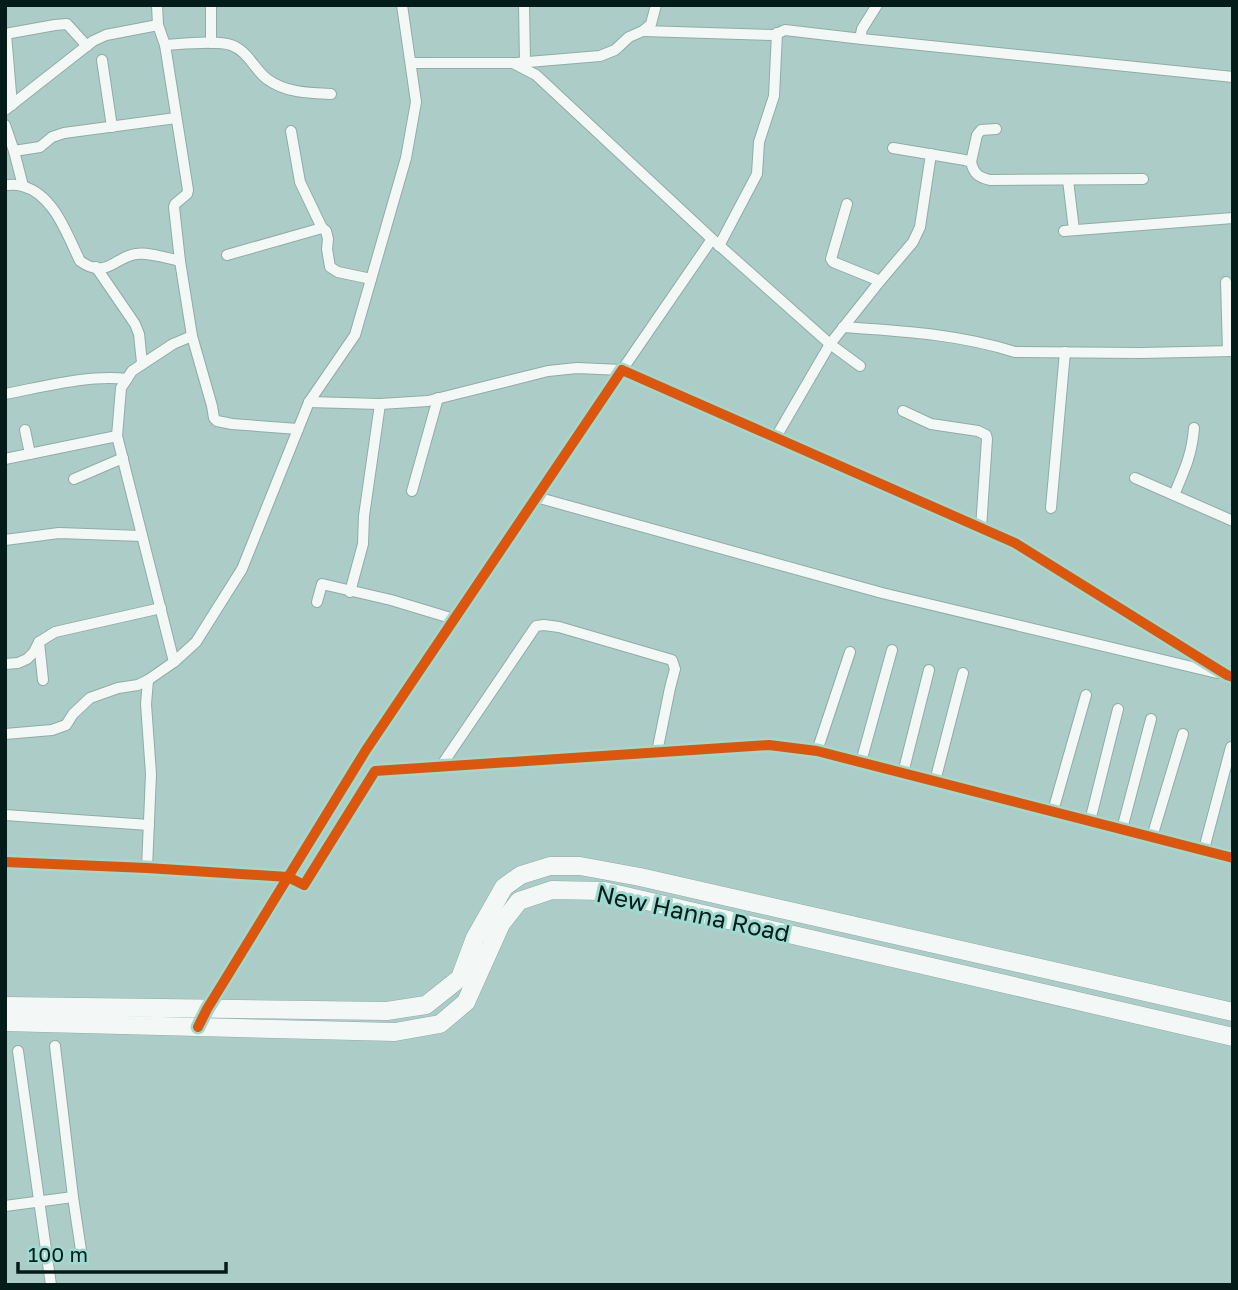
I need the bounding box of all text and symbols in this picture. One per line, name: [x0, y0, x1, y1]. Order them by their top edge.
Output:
street label: New Hanna Road: [594, 878, 793, 947]
scale bar: [18, 1230, 226, 1274]
text: 100 m: [28, 1241, 88, 1267]

